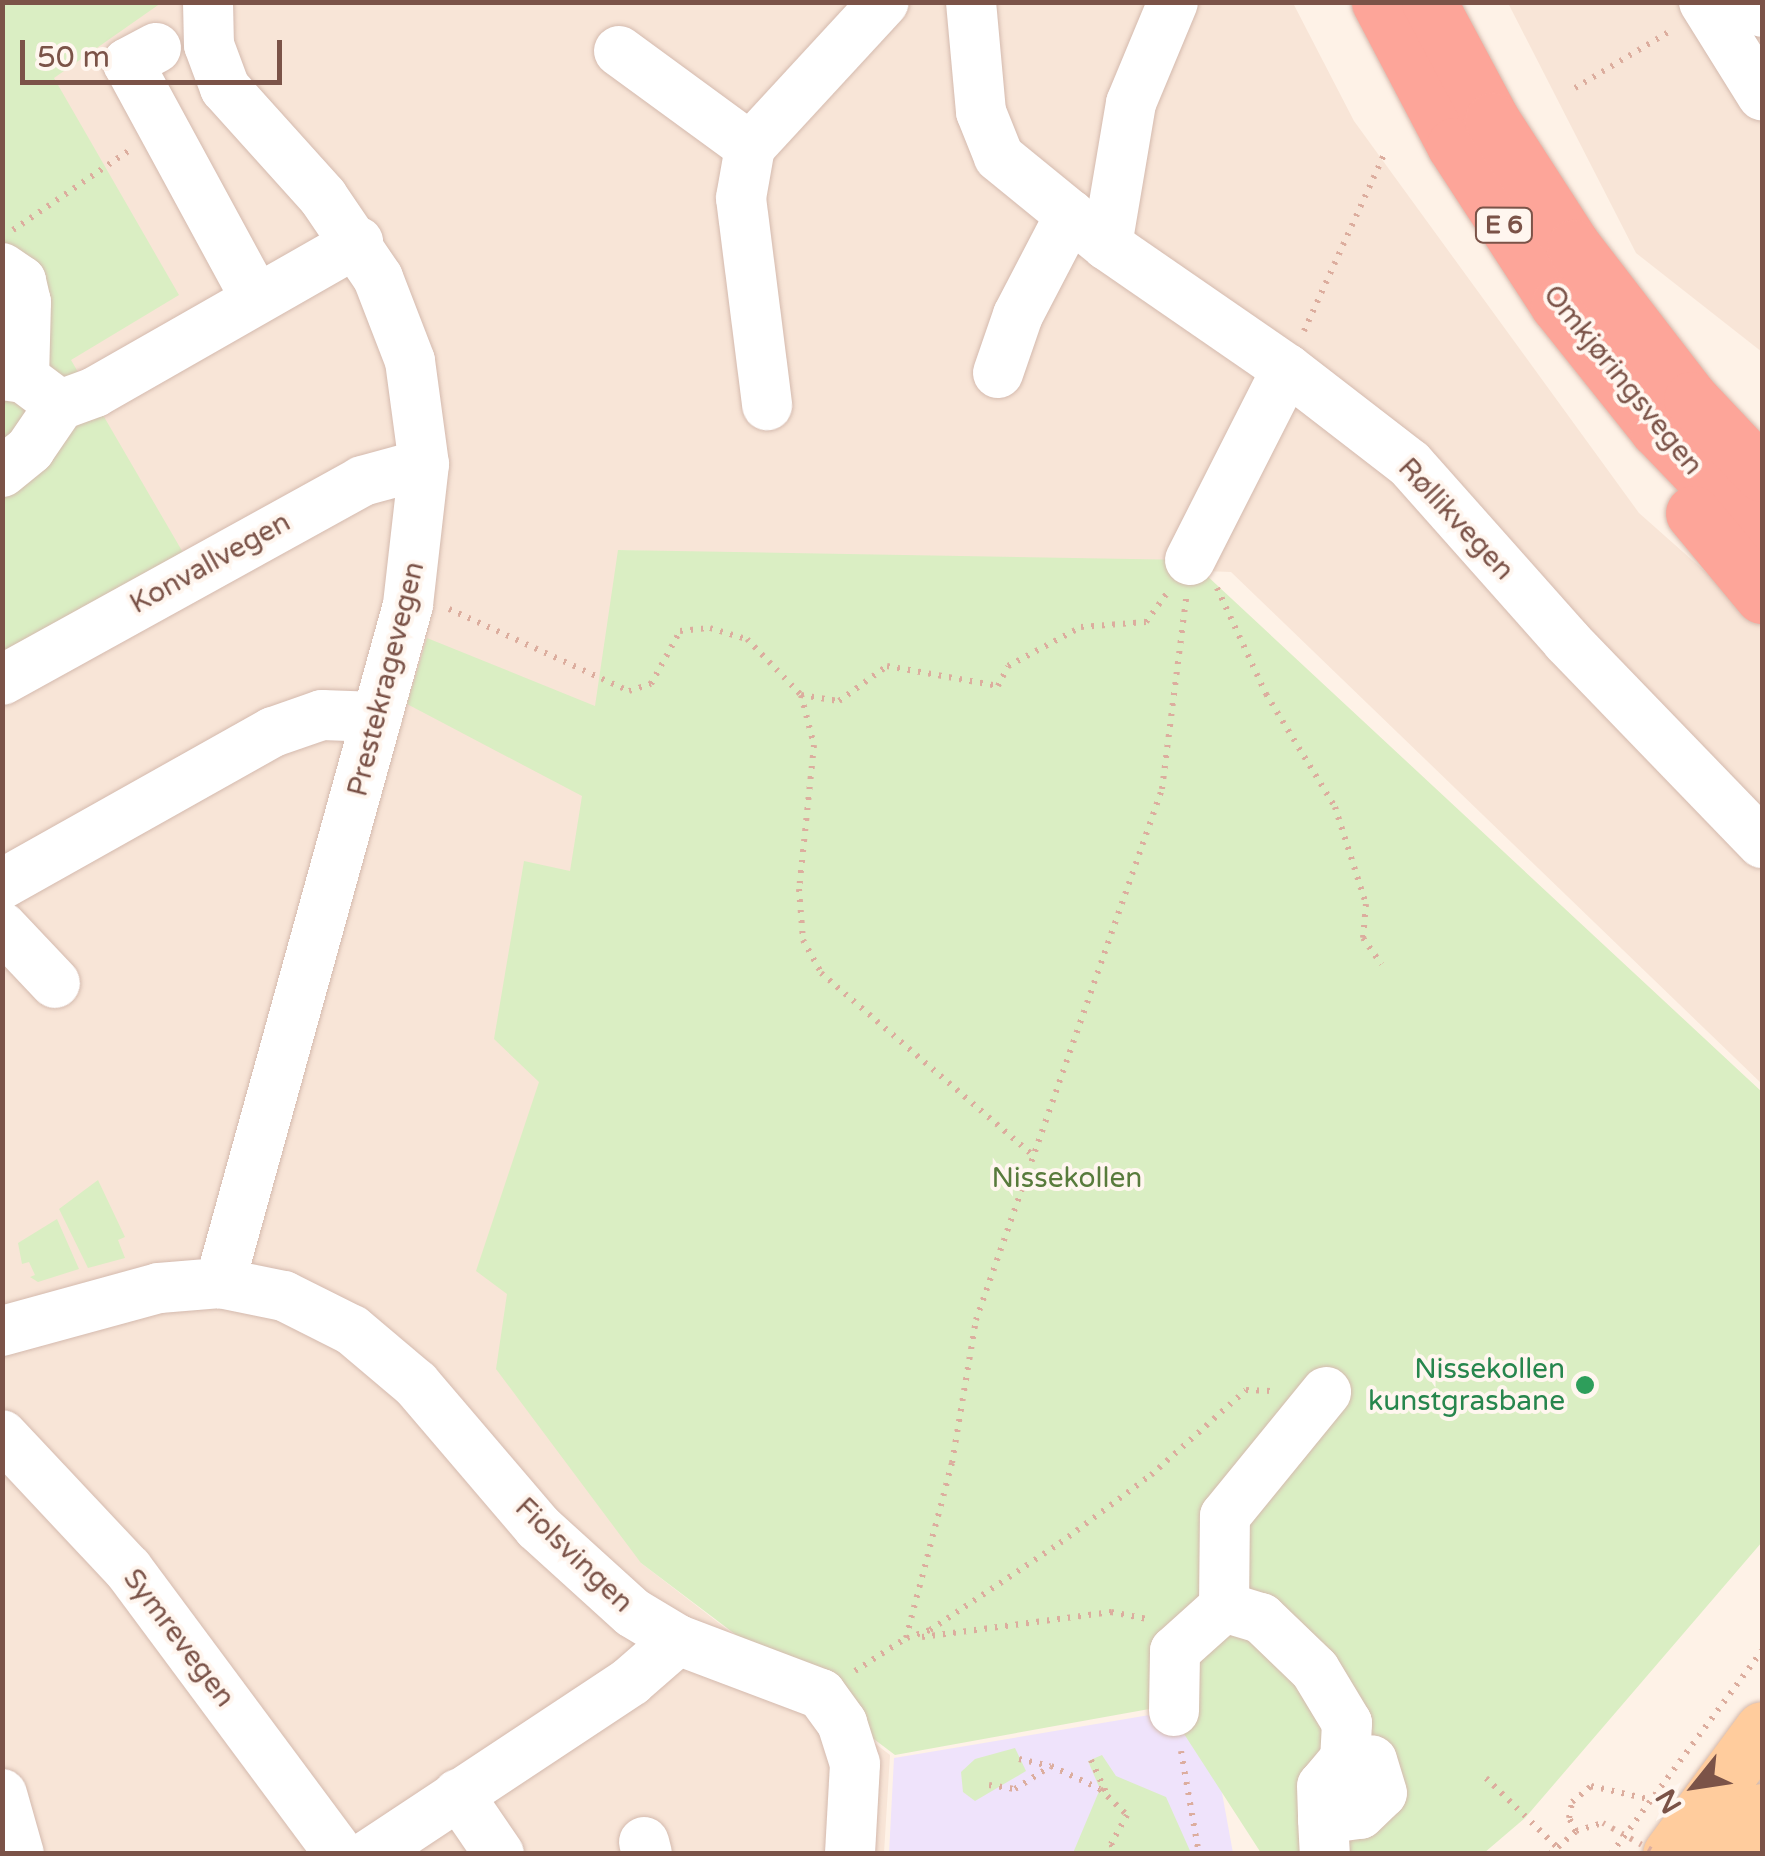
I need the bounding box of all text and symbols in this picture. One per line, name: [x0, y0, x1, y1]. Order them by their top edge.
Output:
scale bar: [25, 20, 288, 82]
text: 50 m: [37, 39, 110, 76]
road number: E 6: [1474, 205, 1534, 245]
street label: Omkjøringsvegen: [1536, 278, 1710, 482]
street label: Røllikvegen: [1391, 451, 1521, 587]
street label: Konvallvegen: [124, 505, 296, 621]
street label: Prestekragevegen: [341, 558, 431, 800]
park label: Nissekollen: [992, 1161, 1142, 1195]
place label: Nissekollen kunstgrasbane: [1368, 1352, 1565, 1418]
marker: Nissekollen kunstgrasbane: [1574, 1374, 1596, 1396]
street label: Fiolsvingen: [508, 1491, 640, 1619]
street label: Symrevegen: [116, 1562, 242, 1714]
north arrow: [1645, 1736, 1745, 1836]
text: N: [1649, 1783, 1689, 1819]

